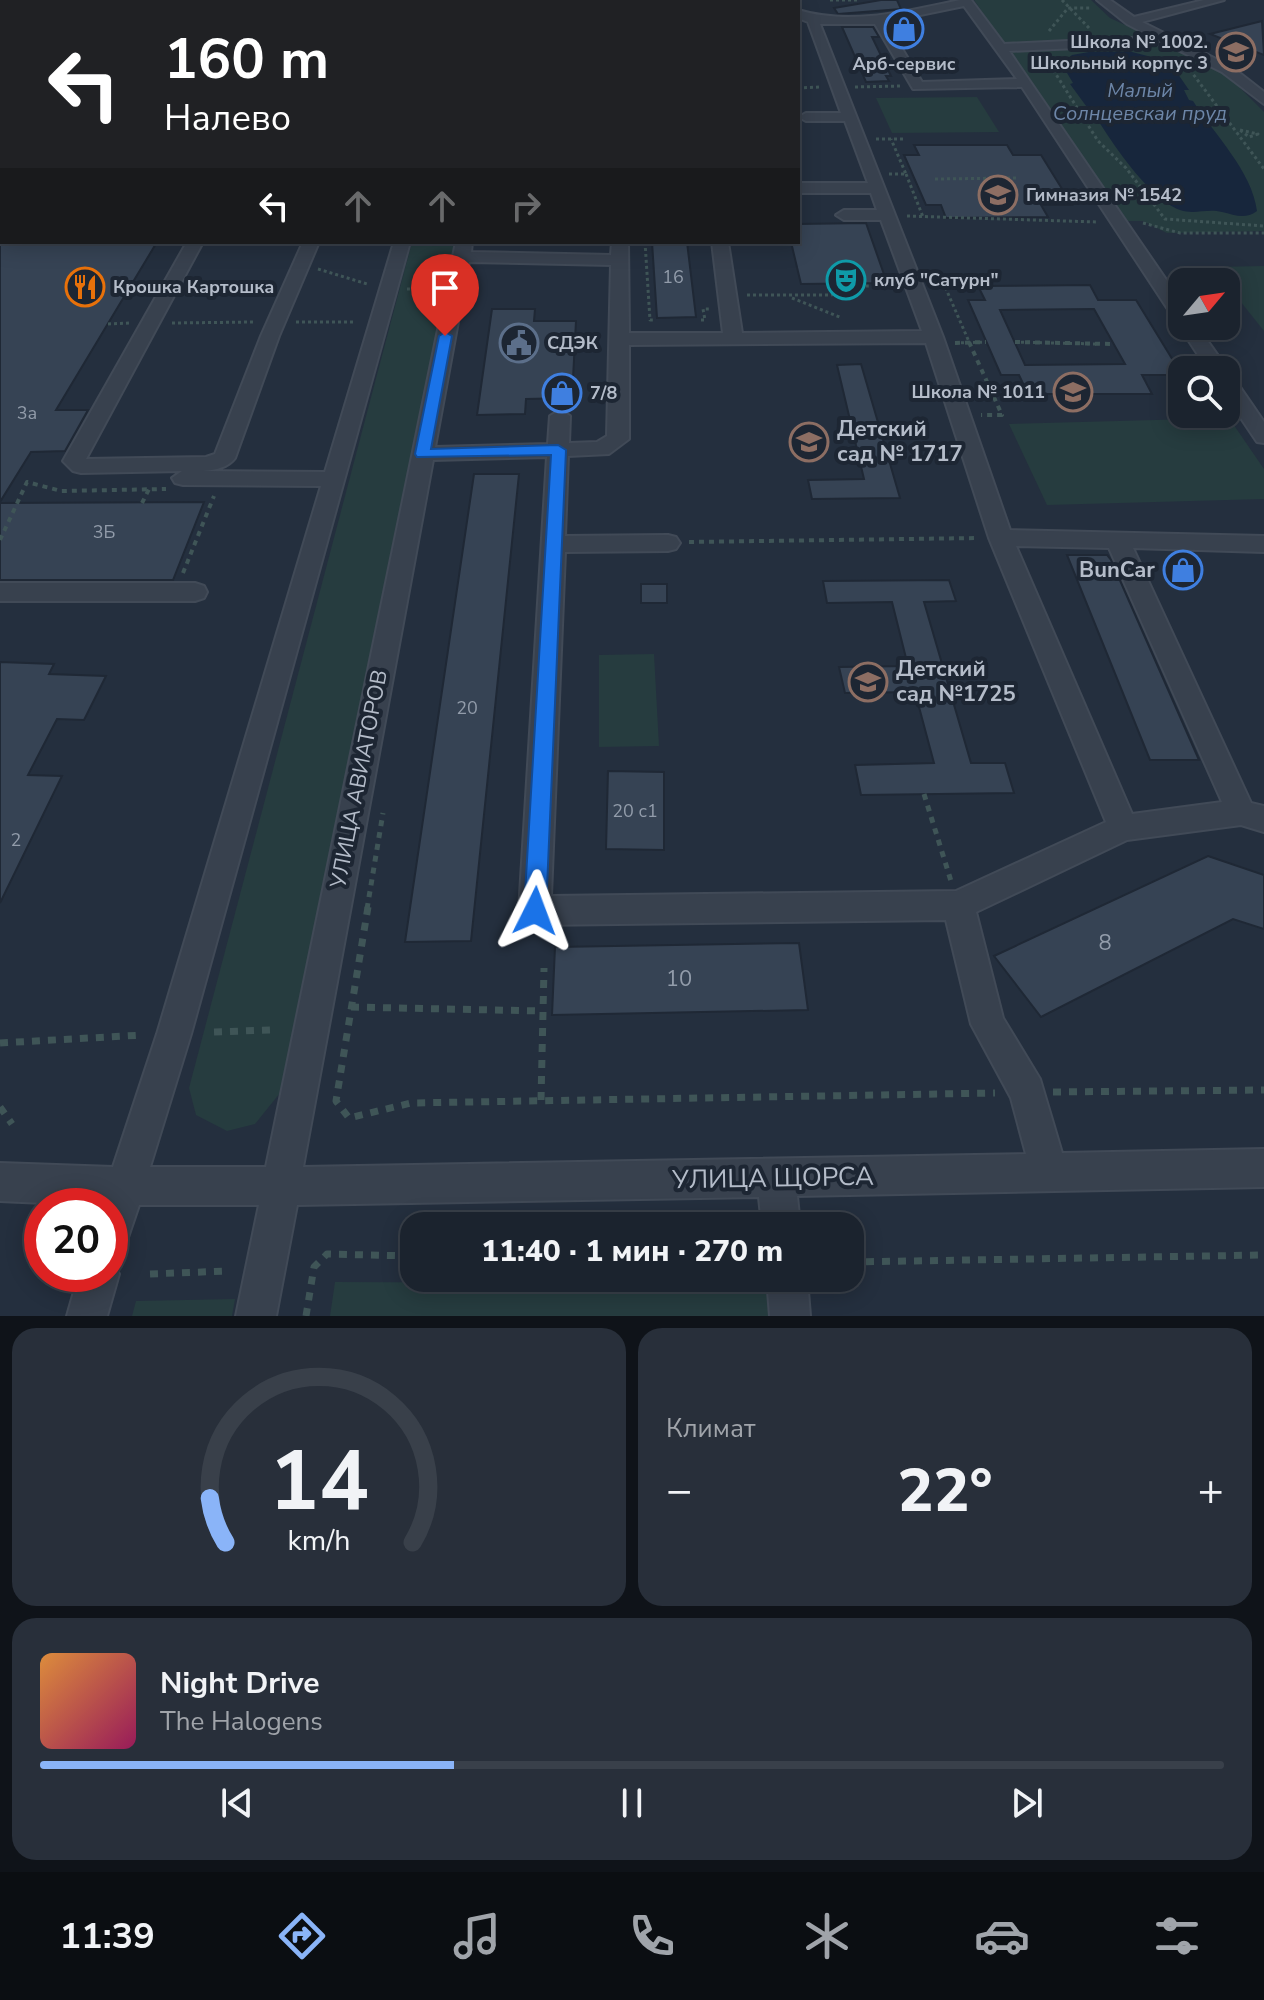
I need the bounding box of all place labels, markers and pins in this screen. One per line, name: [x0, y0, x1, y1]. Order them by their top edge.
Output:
shop icon: Арб-сервис: [883, 8, 925, 50]
place label: Школа № 1002. Школьный корпус 3: [1030, 30, 1208, 75]
school or university icon: Школа № 1002. Школьный корпус 3: [1215, 31, 1257, 73]
place label: Арб-сервис: [852, 52, 956, 76]
school or university icon: Гимназия № 1542: [977, 174, 1019, 216]
place label: Гимназия № 1542: [1026, 183, 1182, 207]
pin: [411, 254, 479, 336]
theatre icon: клуб "Сатурн": [825, 259, 867, 301]
restaurant icon: Крошка Картошка: [64, 266, 106, 308]
place label: клуб "Сатурн": [874, 268, 999, 292]
place label: Крошка Картошка: [113, 275, 274, 299]
public building icon: СДЭК: [498, 322, 540, 364]
place label: СДЭК: [547, 331, 599, 355]
school or university icon: Школа № 1011: [1052, 371, 1094, 413]
shop icon: 7/8: [541, 372, 583, 414]
place label: Школа № 1011: [912, 380, 1045, 404]
place label: 7/8: [590, 381, 617, 405]
place label: Детский сад № 1717: [837, 414, 963, 469]
school or university icon: Детский сад № 1717: [788, 421, 830, 463]
shop icon: BunCar: [1162, 549, 1204, 591]
place label: BunCar: [1079, 555, 1155, 585]
place label: Детский сад №1725: [896, 654, 1016, 709]
school or university icon: Детский сад №1725: [847, 661, 889, 703]

